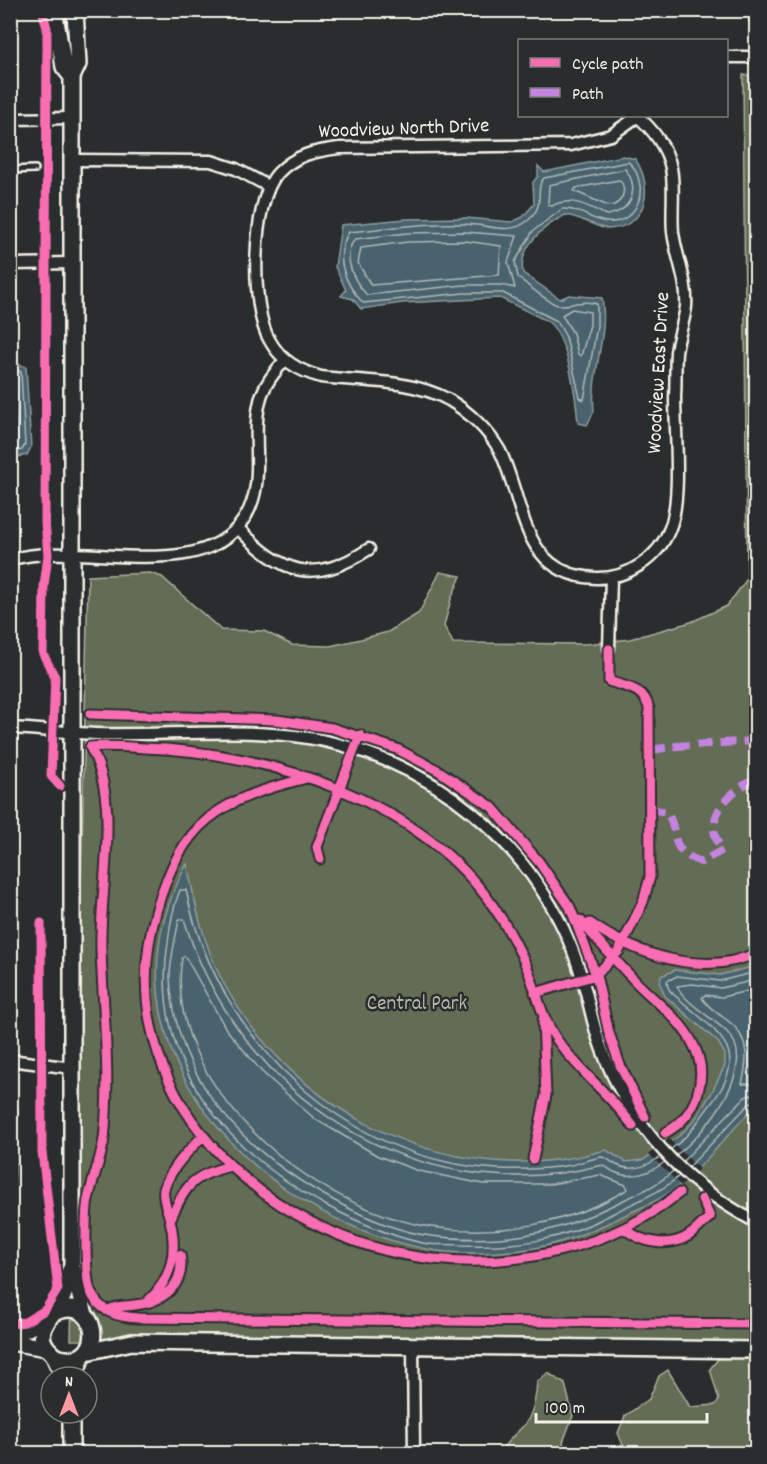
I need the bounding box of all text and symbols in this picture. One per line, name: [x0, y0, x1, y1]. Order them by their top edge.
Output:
legend: [518, 39, 728, 117]
text: Cycle path: [572, 53, 643, 78]
text: Path: [572, 83, 604, 108]
street label: Woodview North Drive: [318, 112, 490, 148]
street label: Woodview East Drive: [641, 291, 679, 455]
park label: Central Park: [367, 990, 467, 1020]
north arrow: [39, 1365, 99, 1425]
text: N: [65, 1371, 73, 1394]
scale bar: [536, 1386, 707, 1424]
text: 100 m: [545, 1397, 585, 1422]

